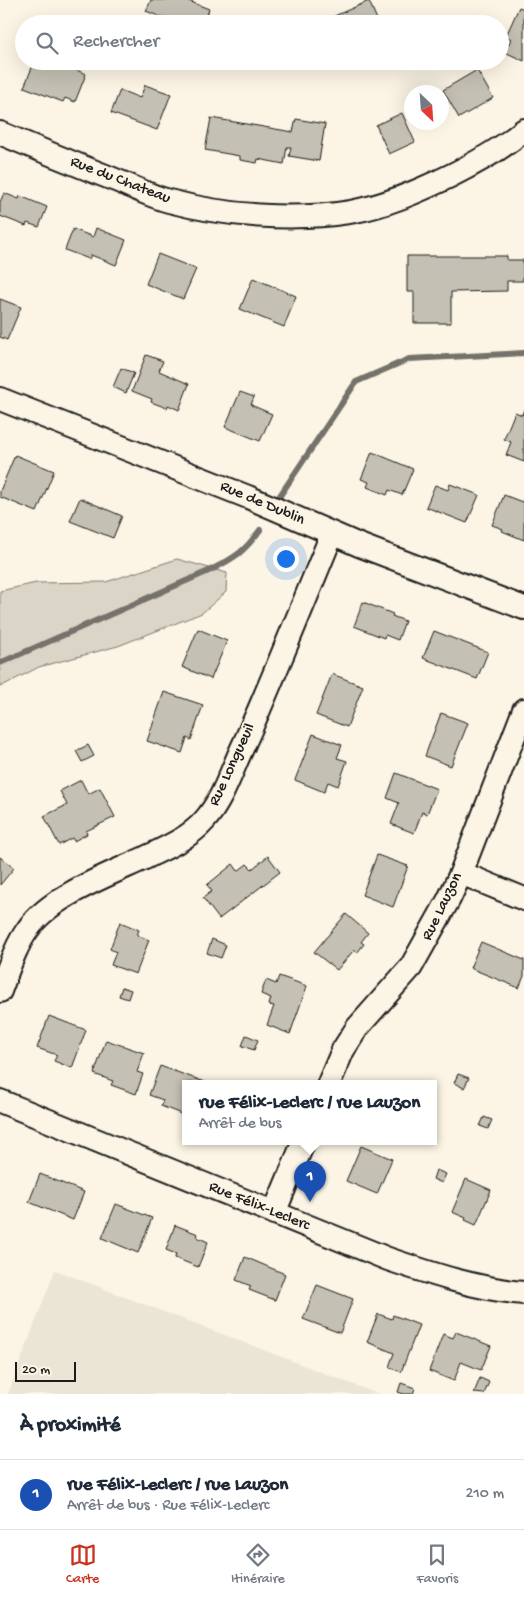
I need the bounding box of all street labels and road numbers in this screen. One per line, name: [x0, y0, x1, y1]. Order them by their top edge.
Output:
street label: Rue du Chateau: [67, 153, 173, 209]
street label: Rue de Dublin: [217, 478, 308, 531]
street label: Rue Longueuil: [206, 721, 260, 809]
street label: Rue Lauzon: [418, 870, 468, 944]
street label: Rue Félix-Leclerc: [206, 1178, 313, 1236]

